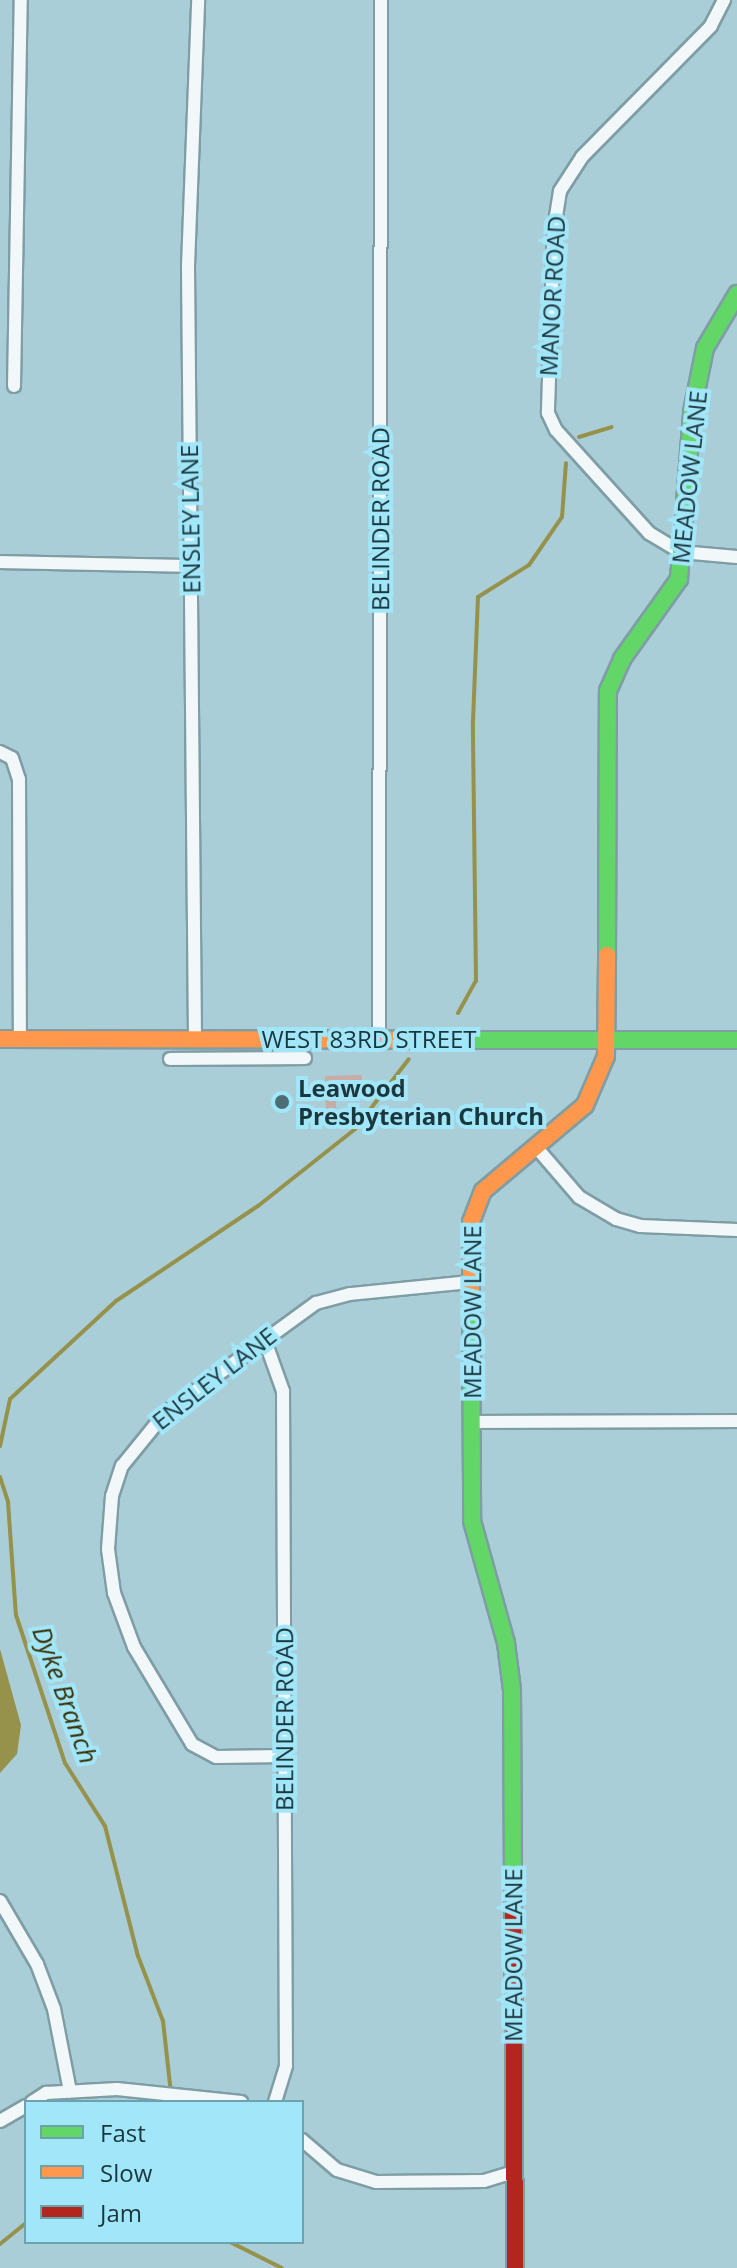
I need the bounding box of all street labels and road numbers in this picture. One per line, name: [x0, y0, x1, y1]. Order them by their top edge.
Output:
street label: MANOR ROAD: [533, 215, 571, 377]
street label: MEADOW LANE: [666, 389, 712, 565]
street label: BELINDER ROAD: [366, 427, 394, 611]
street label: ENSLEY LANE: [174, 444, 206, 594]
street label: WEST 83RD STREET: [261, 1025, 477, 1053]
street label: MEADOW LANE: [458, 1225, 486, 1399]
street label: ENSLEY LANE: [146, 1321, 282, 1435]
street label: BELINDER ROAD: [270, 1627, 298, 1811]
street label: MEADOW LANE: [499, 1868, 527, 2042]

